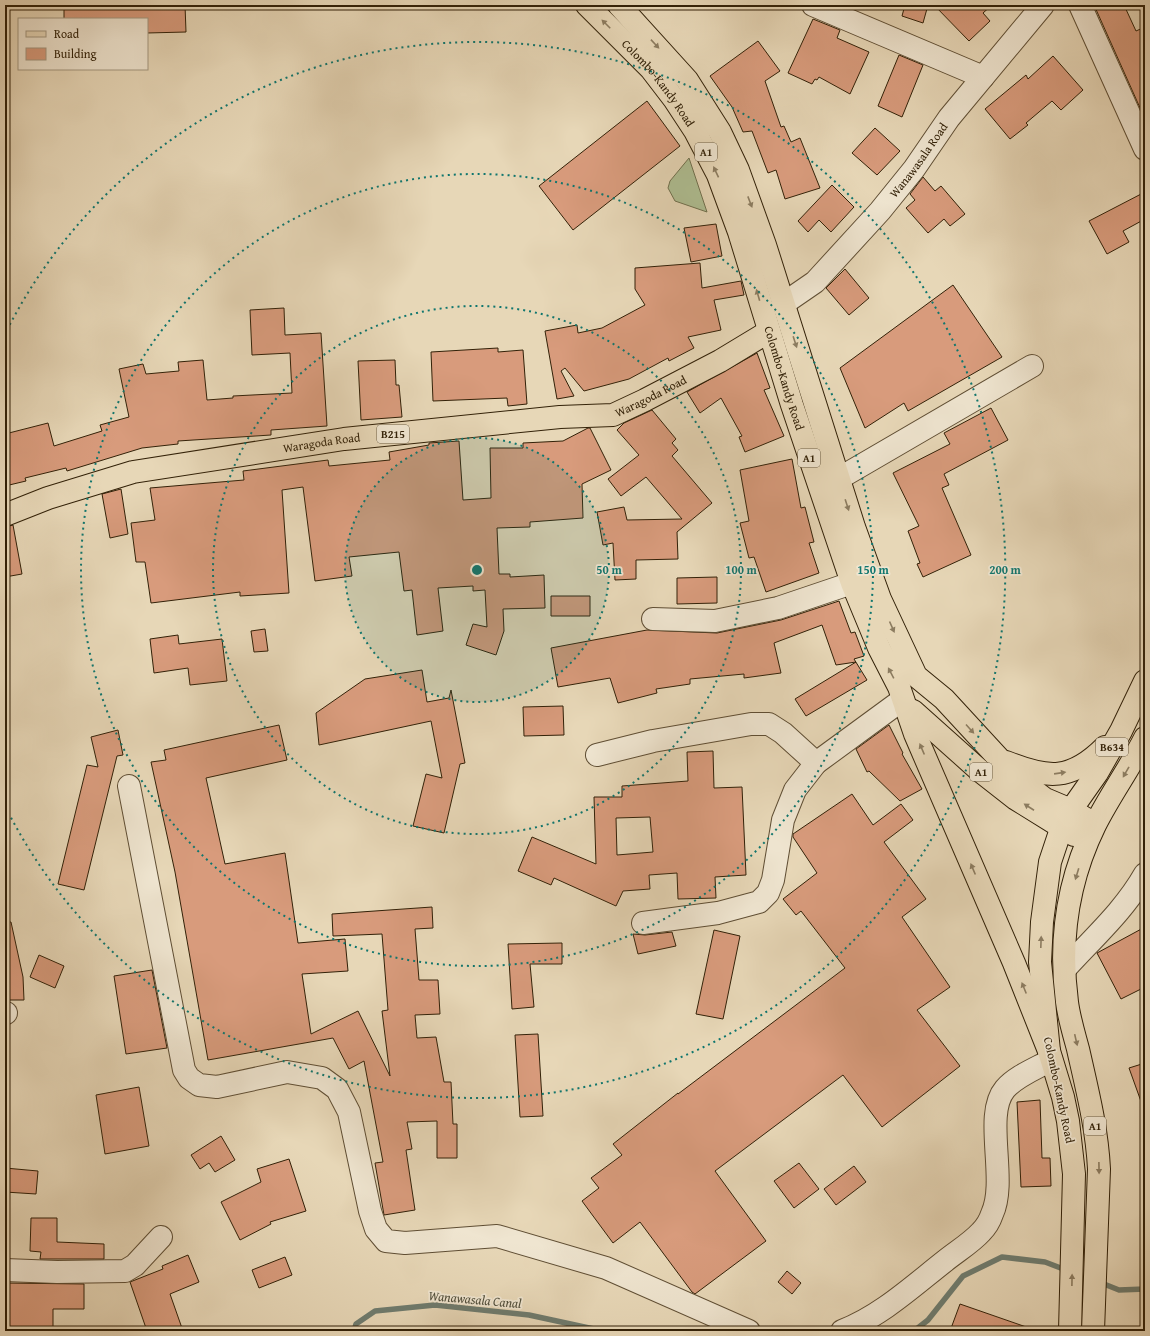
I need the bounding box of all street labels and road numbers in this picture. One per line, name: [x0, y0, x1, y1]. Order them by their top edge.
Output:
street label: Colombo-Kandy Road: [618, 35, 699, 130]
street label: Wanawasala Road: [885, 119, 952, 201]
road number: A1: [695, 143, 717, 161]
street label: Colombo-Kandy Road: [760, 324, 809, 433]
street label: Waragoda Road: [612, 371, 690, 421]
road number: B215: [377, 425, 409, 443]
street label: Waragoda Road: [282, 428, 362, 456]
road number: A1: [798, 449, 820, 467]
road number: B634: [1096, 738, 1128, 756]
road number: A1: [970, 763, 992, 781]
street label: Colombo-Kandy Road: [1040, 1035, 1079, 1145]
road number: A1: [1084, 1117, 1106, 1135]

